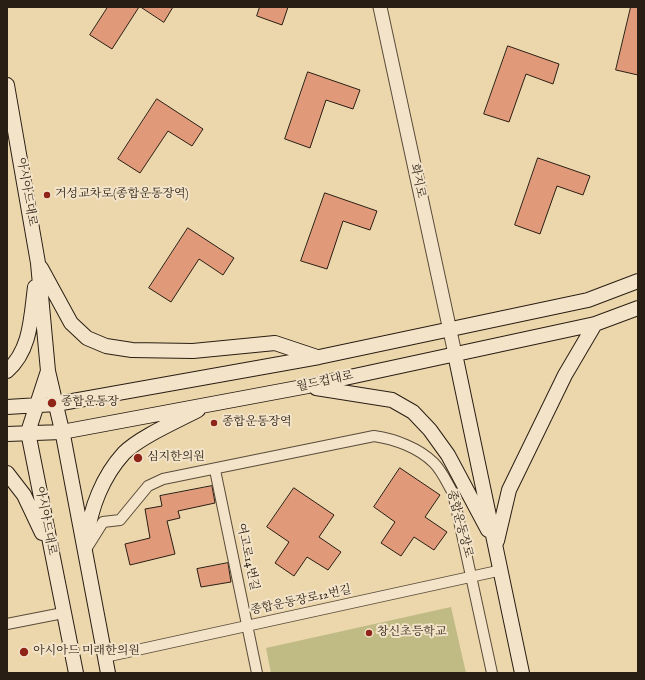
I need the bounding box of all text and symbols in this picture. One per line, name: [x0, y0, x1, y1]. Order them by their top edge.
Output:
street label: 아시아드대로: [13, 157, 39, 227]
street label: 화지로: [406, 162, 428, 200]
place label: 거성교차로(종합운동장역): [55, 188, 189, 202]
marker: 거성교차로(종합운동장역): [42, 190, 52, 200]
street label: 월드컵대로: [295, 369, 355, 395]
place label: 종합운동장: [61, 396, 119, 410]
marker: 종합운동장: [46, 397, 58, 409]
place label: 종합운동장역: [222, 416, 292, 430]
marker: 종합운동장역: [209, 418, 219, 428]
place label: 심지한의원: [147, 451, 205, 465]
marker: 심지한의원: [132, 452, 144, 464]
street label: 아시아드대로: [31, 485, 59, 557]
street label: 종합운동장로: [443, 489, 475, 559]
street label: 여고로14번길: [233, 522, 261, 592]
street label: 종합운동장로12번길: [249, 583, 353, 619]
place label: 창신초등학교: [377, 626, 447, 640]
marker: 창신초등학교: [364, 628, 374, 638]
place label: 아시아드 미래한의원: [33, 645, 140, 659]
marker: 아시아드 미래한의원: [18, 646, 30, 658]

